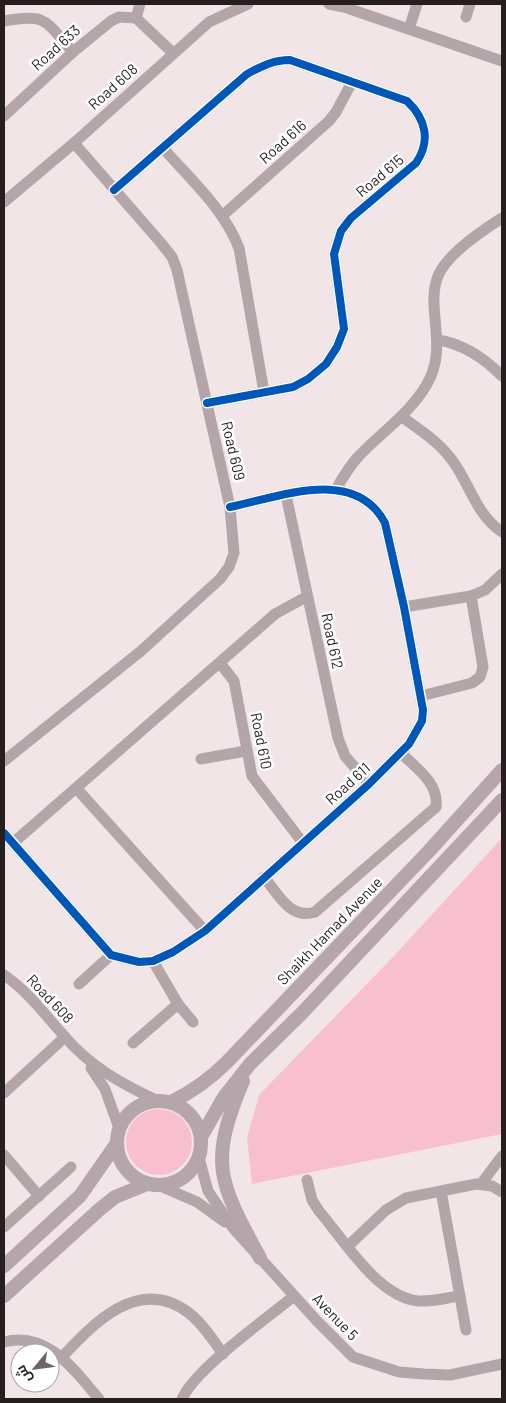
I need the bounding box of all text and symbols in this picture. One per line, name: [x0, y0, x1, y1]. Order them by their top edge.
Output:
street label: Road 633: [27, 21, 83, 74]
street label: Road 608: [84, 59, 141, 113]
street label: Road 616: [255, 116, 309, 167]
street label: Road 615: [352, 150, 407, 200]
street label: Road 609: [218, 419, 250, 482]
street label: Road 612: [318, 611, 348, 671]
street label: Road 610: [248, 711, 276, 771]
street label: Road 611: [321, 758, 373, 808]
street label: Shaikh Hamad Avenue: [273, 872, 386, 988]
street label: Road 608: [24, 970, 78, 1026]
street label: Avenue 5: [309, 1289, 362, 1344]
north arrow: [10, 1343, 60, 1393]
text: ش: [11, 1362, 36, 1387]

